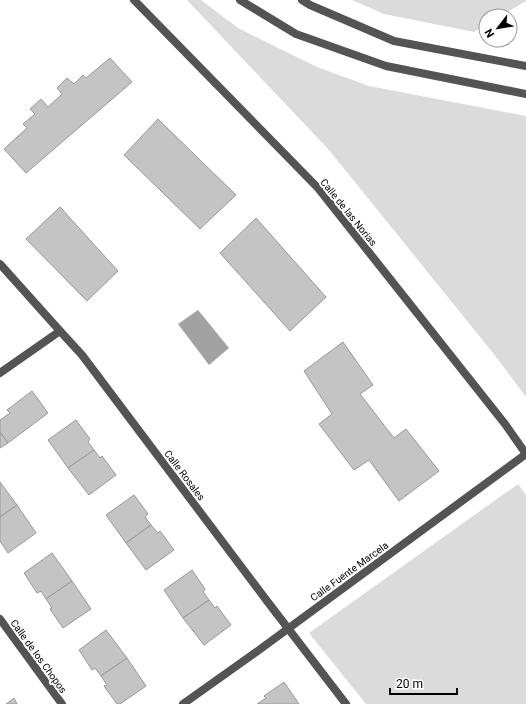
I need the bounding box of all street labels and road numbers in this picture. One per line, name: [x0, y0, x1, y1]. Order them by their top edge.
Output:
street label: Calle de las Norias: [318, 177, 379, 248]
street label: Calle Rosales: [162, 448, 207, 503]
street label: Calle Fuente Marcela: [308, 540, 390, 603]
street label: Calle de los Chopos: [8, 617, 69, 695]

